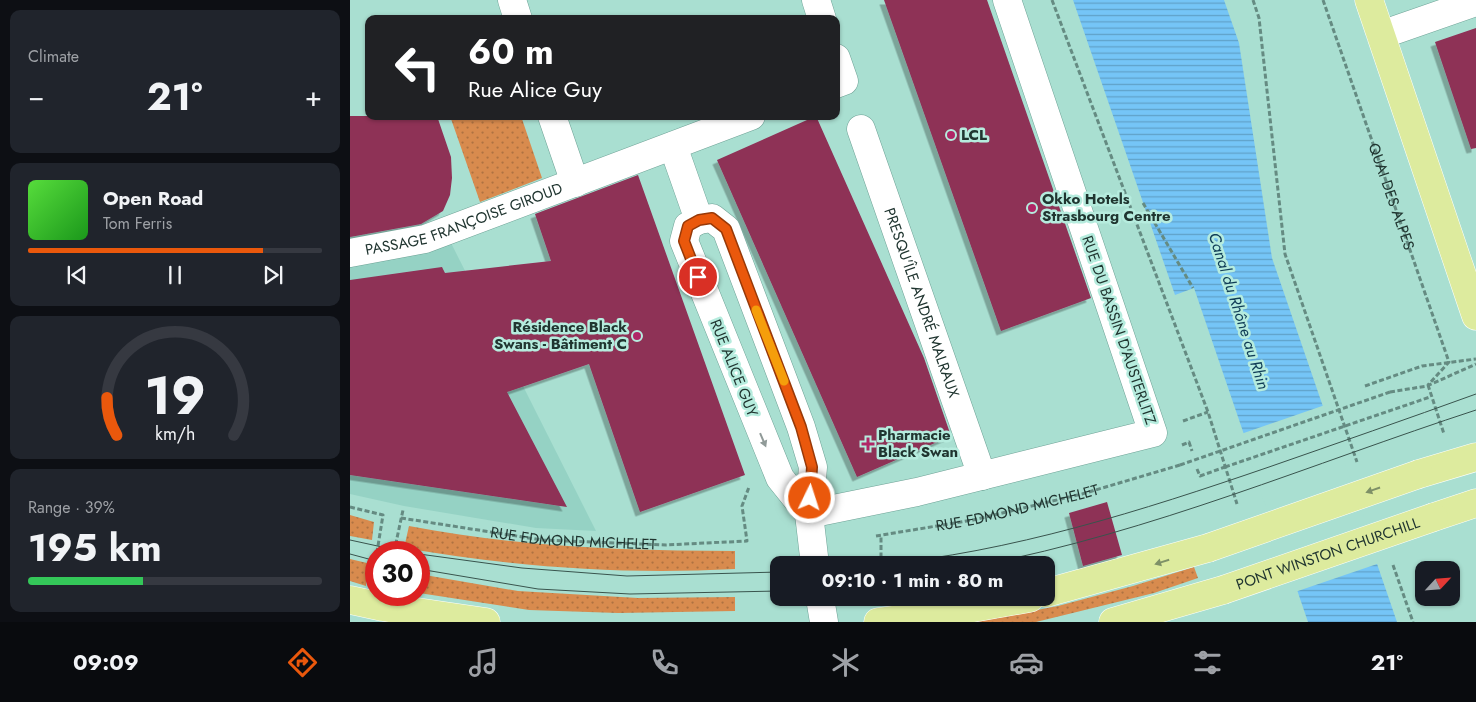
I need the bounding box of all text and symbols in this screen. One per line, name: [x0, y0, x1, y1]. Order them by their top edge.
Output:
text: 60 m: [468, 27, 554, 77]
icon: left: [385, 35, 450, 100]
text: Climate: [28, 45, 79, 68]
text: 21°: [147, 69, 202, 124]
text: Rue Alice Guy: [468, 73, 602, 105]
text: −: [28, 76, 45, 117]
text: +: [305, 76, 322, 117]
place label: LCL: [961, 124, 987, 146]
marker: LCL: [945, 129, 957, 141]
street label: QUAI DES ALPES: [1363, 140, 1420, 253]
street label: PASSAGE FRANÇOISE GIROUD: [363, 177, 566, 261]
text: Open Road: [103, 185, 203, 212]
place label: Okko Hotels Strasbourg Centre: [1042, 188, 1171, 227]
marker: Okko Hotels Strasbourg Centre: [1026, 202, 1038, 214]
street label: PRESQU'ÎLE ANDRÉ MALRAUX: [878, 205, 965, 401]
text: Tom Ferris: [103, 212, 172, 235]
water label: Canal du Rhône au Rhin: [1203, 230, 1275, 392]
street label: RUE DU BASSIN D'AUSTERLITZ: [1076, 233, 1162, 427]
pin: [677, 256, 719, 298]
icon: previous: [63, 261, 91, 289]
icon: pause: [161, 261, 189, 289]
icon: next: [259, 261, 287, 289]
icon: arrive: [684, 263, 712, 291]
place label: Résidence Black Swans - Bâtiment C: [494, 316, 627, 355]
street label: RUE ALICE GUY: [704, 316, 764, 421]
marker: Résidence Black Swans - Bâtiment C: [631, 330, 643, 342]
text: 19: [144, 358, 206, 434]
text: km/h: [155, 421, 195, 447]
place label: Pharmacie Black Swan: [878, 424, 958, 463]
one-way arrow: [759, 433, 767, 447]
marker: Pharmacie Black Swan: [862, 438, 874, 450]
position arrow: [783, 471, 835, 523]
street label: RUE EDMOND MICHELET: [934, 479, 1101, 537]
one-way arrow: [1365, 486, 1380, 494]
text: Range · 39%: [28, 496, 115, 519]
street label: PONT WINSTON CHURCHILL: [1233, 512, 1423, 596]
text: 195 km: [28, 520, 162, 575]
street label: RUE EDMOND MICHELET: [489, 521, 657, 556]
speed limit sign: 30: [365, 541, 430, 606]
one-way arrow: [1154, 558, 1169, 566]
north arrow: [1415, 561, 1460, 606]
map controls: [1415, 561, 1460, 606]
text: 09:10 · 1 min · 80 m: [822, 567, 1003, 594]
icon: directions: [285, 645, 320, 680]
icon: music: [466, 645, 501, 680]
icon: phone: [647, 645, 682, 680]
icon: climate: [828, 645, 863, 680]
icon: car: [1009, 645, 1044, 680]
icon: filters: [1190, 645, 1225, 680]
text: 09:09: [73, 646, 139, 678]
text: 21°: [1371, 646, 1403, 678]

